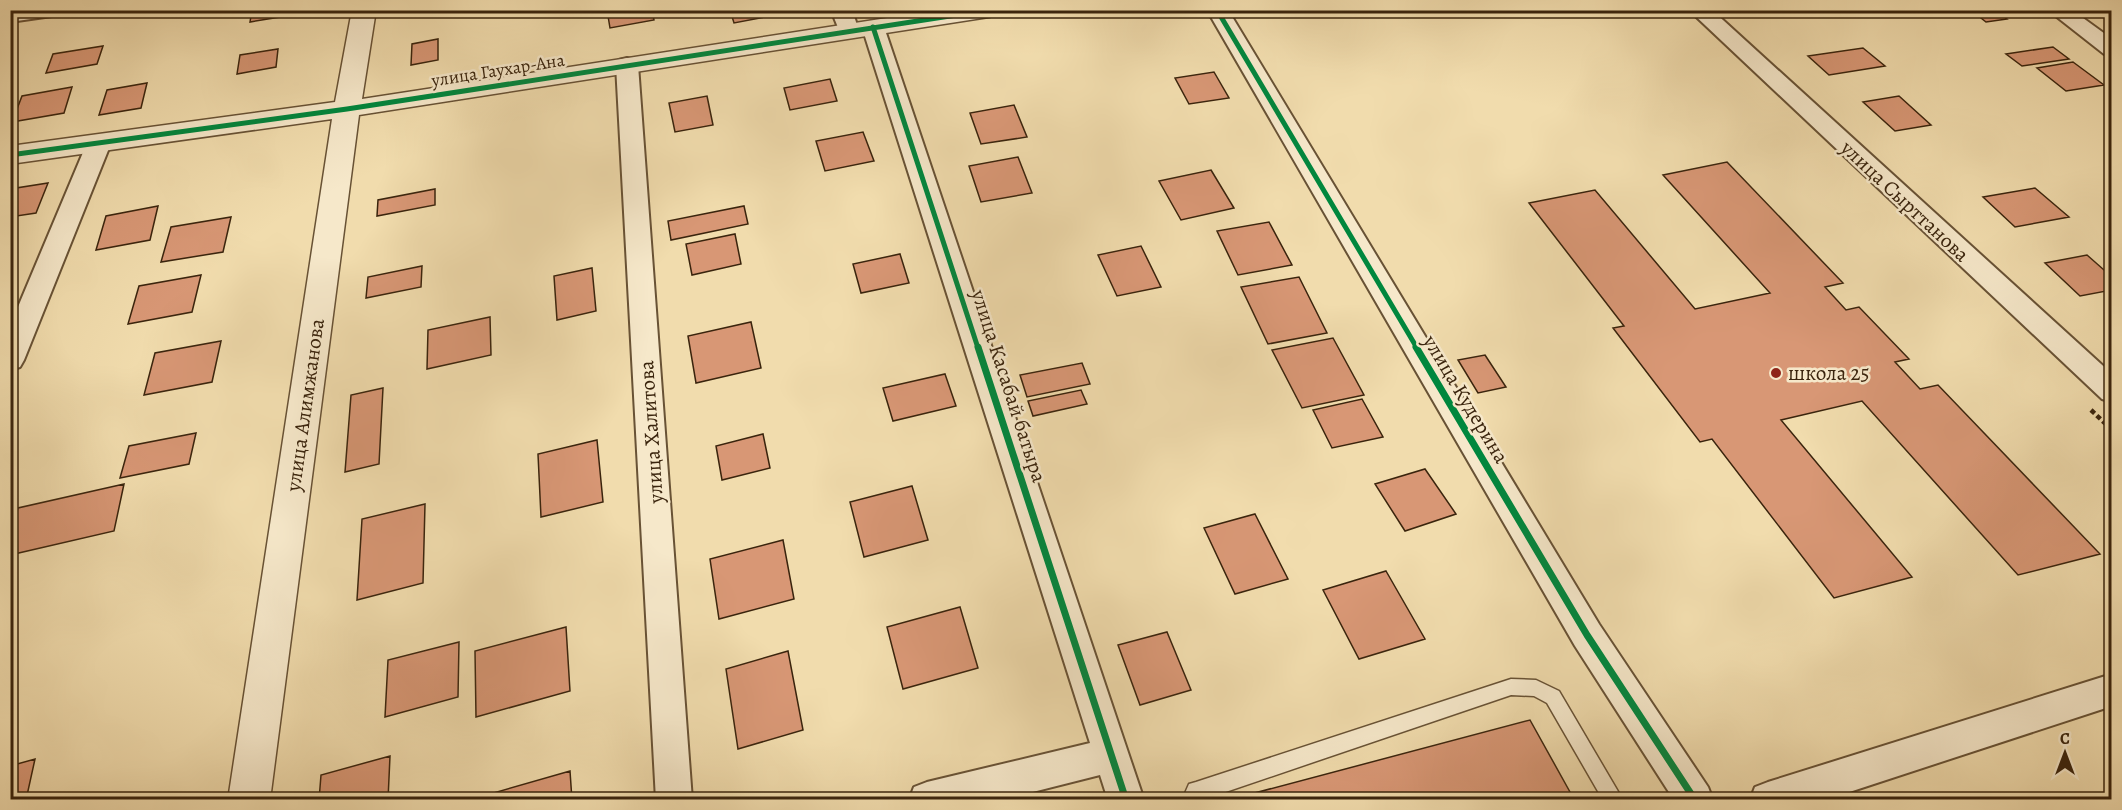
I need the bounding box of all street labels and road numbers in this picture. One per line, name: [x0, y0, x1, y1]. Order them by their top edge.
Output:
street label: улица Гаухар-Ана: [429, 48, 567, 93]
street label: улица Сырттанова: [1834, 133, 1976, 268]
street label: улица Касабай батыра: [964, 285, 1053, 486]
street label: улица Алимжанова: [279, 316, 331, 494]
street label: улица Кудерина: [1416, 329, 1516, 469]
street label: улица Халитова: [632, 359, 670, 505]

